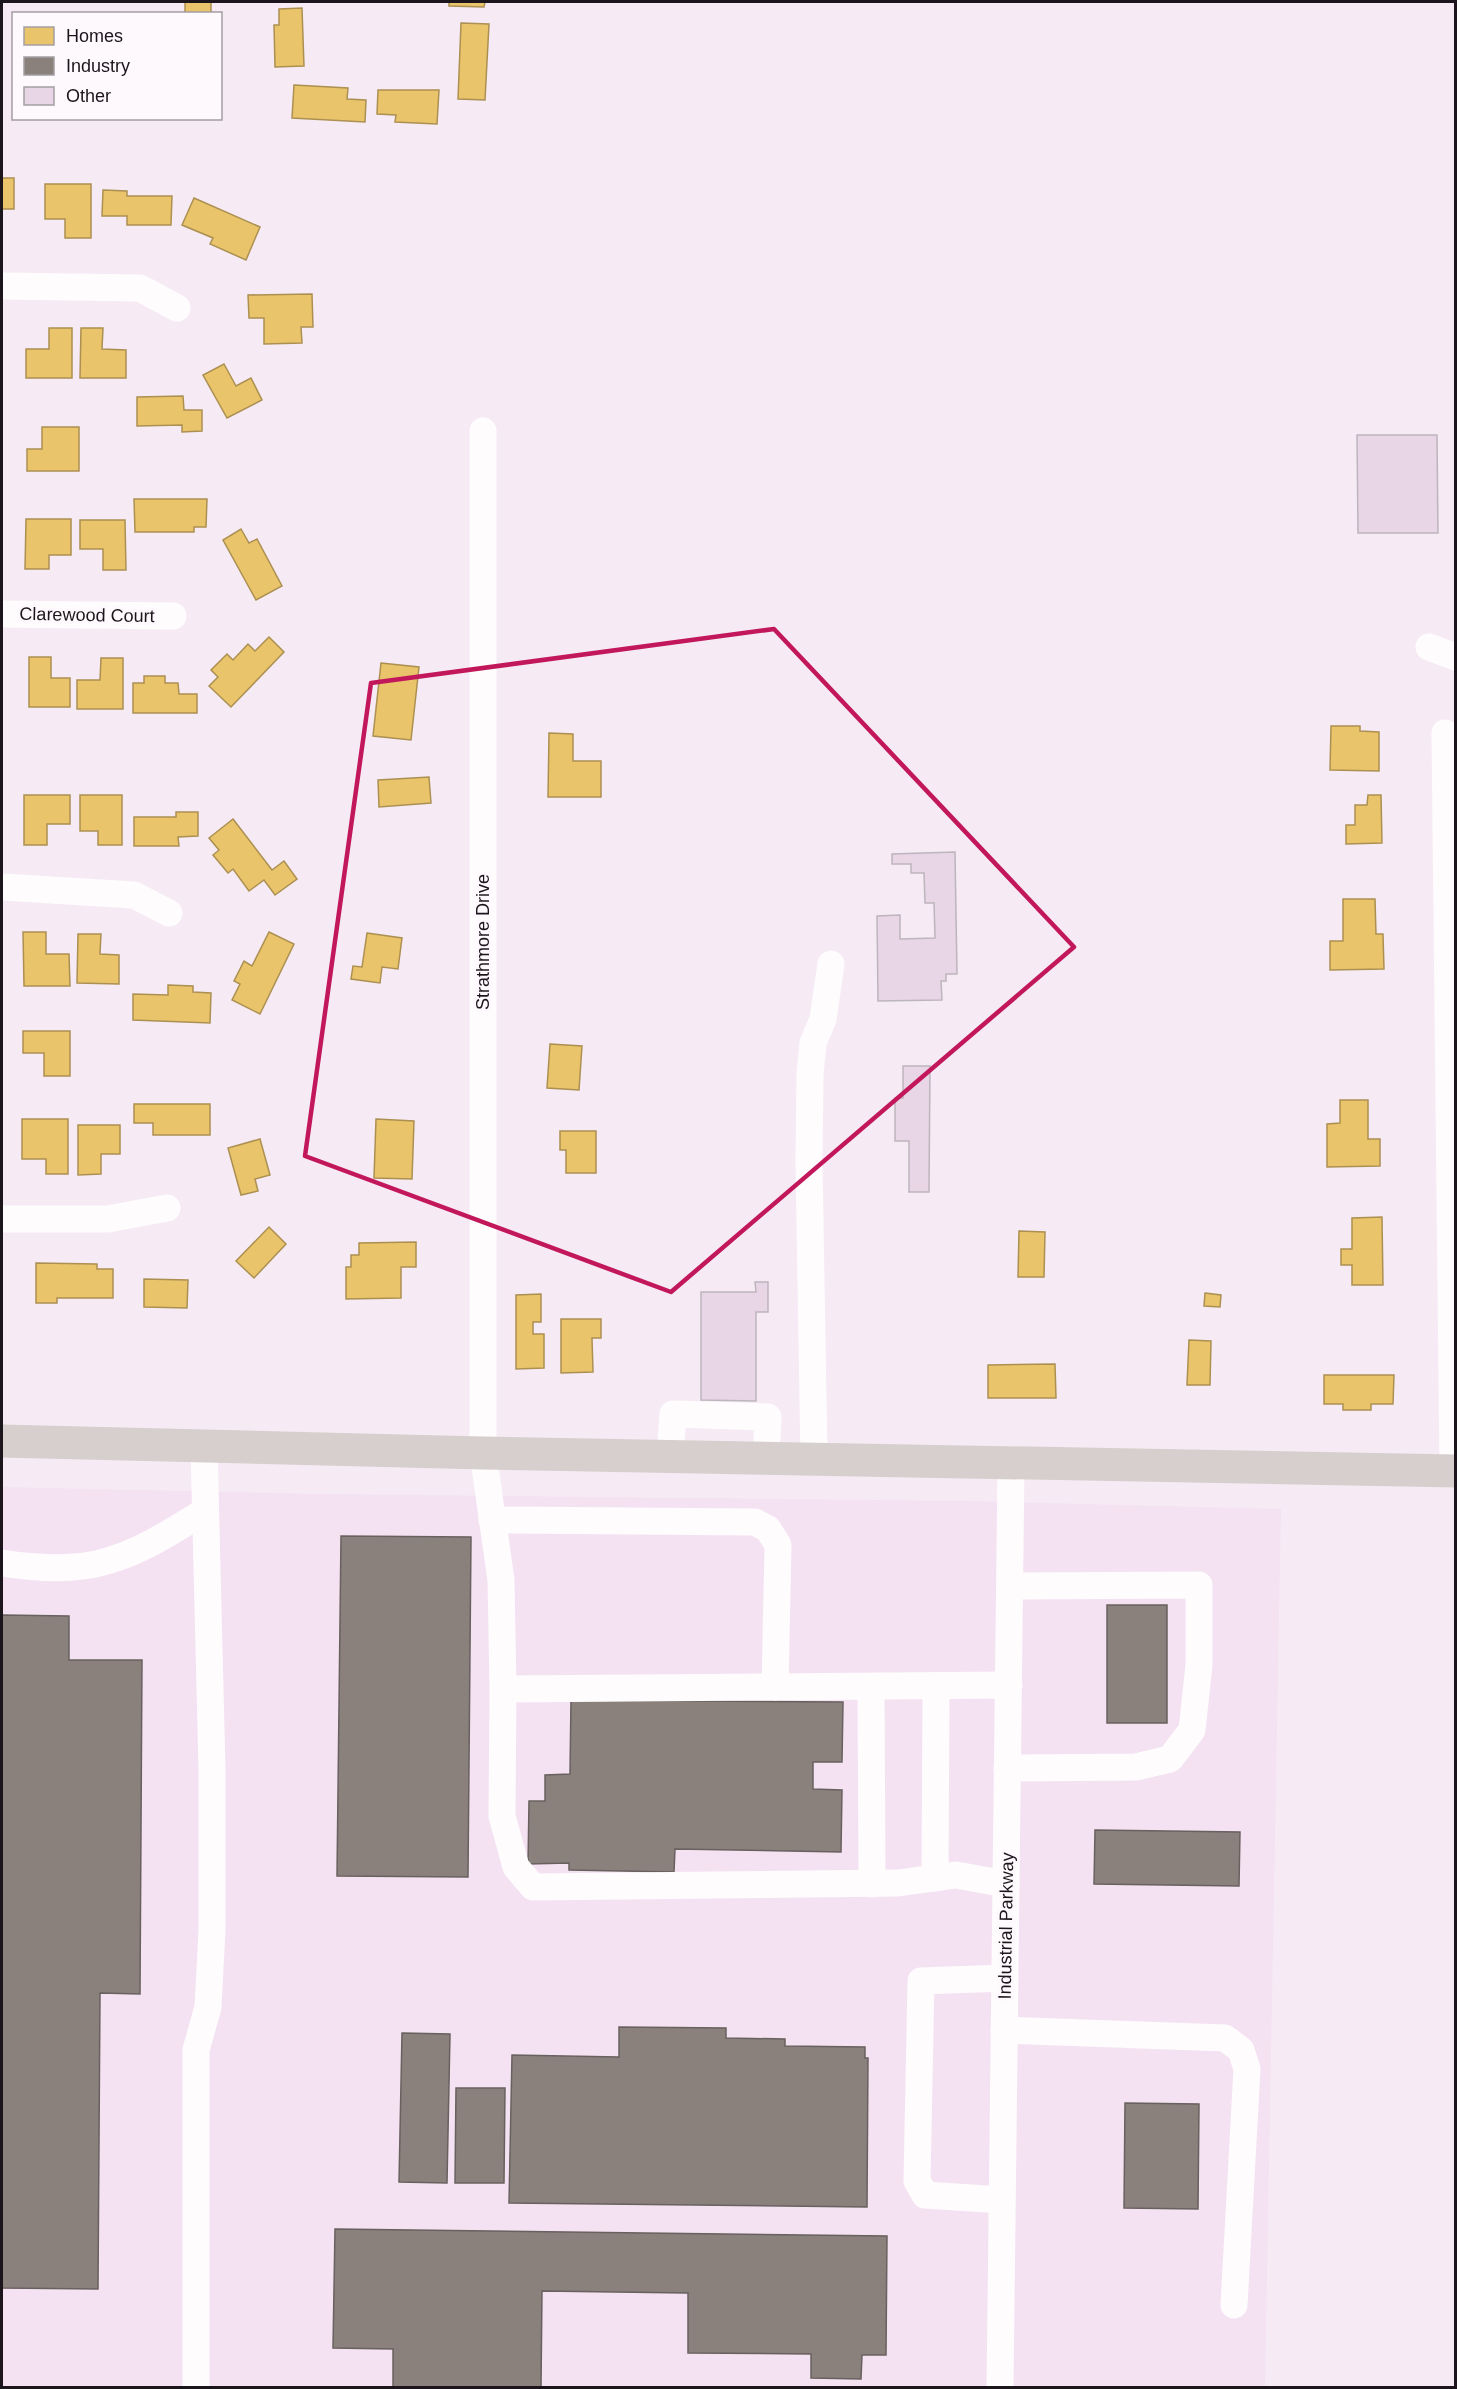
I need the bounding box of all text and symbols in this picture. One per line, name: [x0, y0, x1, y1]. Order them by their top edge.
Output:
legend: [12, 12, 222, 120]
text: Homes: [66, 26, 123, 46]
text: Industry: [66, 56, 130, 76]
text: Other: [66, 86, 111, 106]
street label: Clarewood Court: [19, 604, 155, 626]
street label: Strathmore Drive: [473, 874, 493, 1010]
street label: Industrial Parkway: [995, 1852, 1017, 2000]

